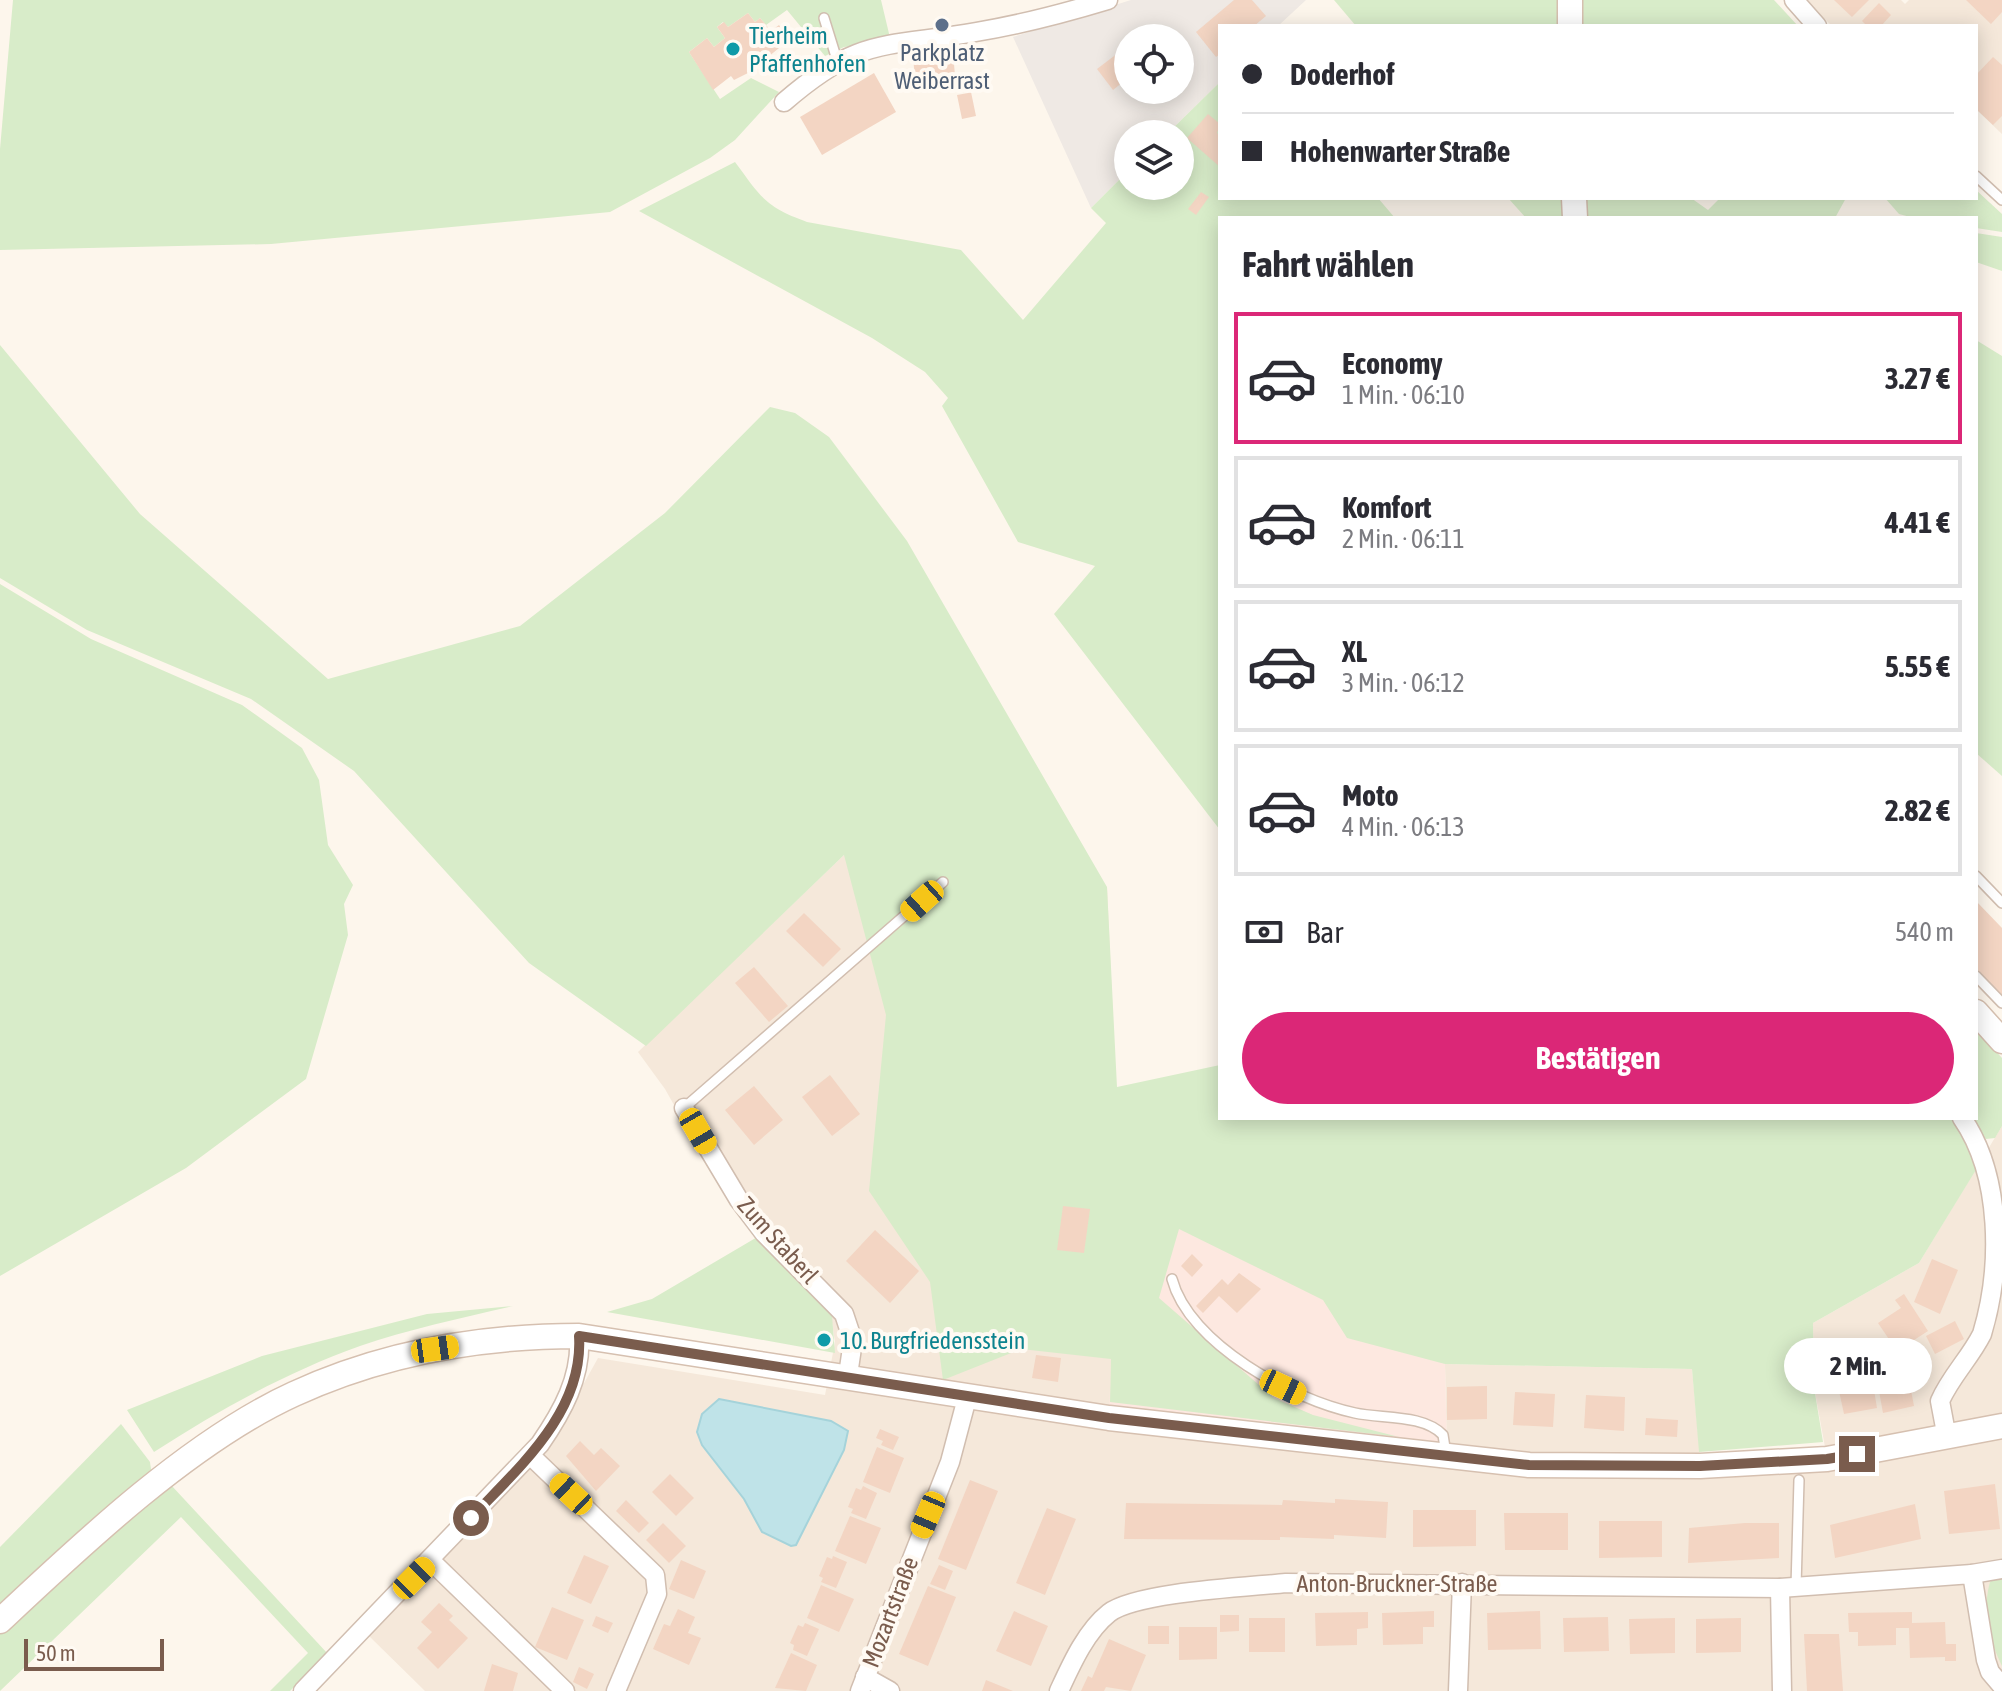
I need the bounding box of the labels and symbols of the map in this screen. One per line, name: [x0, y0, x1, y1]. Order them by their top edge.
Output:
marker: Parkplatz Weiberrast: [933, 16, 951, 34]
place label: Tierheim Pfaffenhofen: [749, 22, 866, 77]
place label: Parkplatz Weiberrast: [894, 39, 990, 94]
marker: Tierheim Pfaffenhofen: [724, 40, 742, 58]
car: [896, 876, 948, 926]
car: [676, 1104, 720, 1158]
street label: Zum Staberl: [732, 1191, 824, 1289]
place label: 10. Burgfriedensstein: [840, 1327, 1025, 1354]
marker: 10. Burgfriedensstein: [815, 1331, 833, 1349]
car: [410, 1334, 460, 1364]
callout: 2 Min.: [1783, 1338, 1931, 1394]
car: [1256, 1366, 1310, 1408]
route end: [1839, 1436, 1875, 1472]
car: [545, 1469, 597, 1519]
car: [908, 1488, 948, 1542]
route start: [453, 1500, 489, 1536]
car: [389, 1553, 439, 1603]
street label: Mozartstraße: [857, 1553, 923, 1671]
street label: Anton-Bruckner-Straße: [1296, 1570, 1498, 1597]
scale bar: [24, 1635, 164, 1671]

